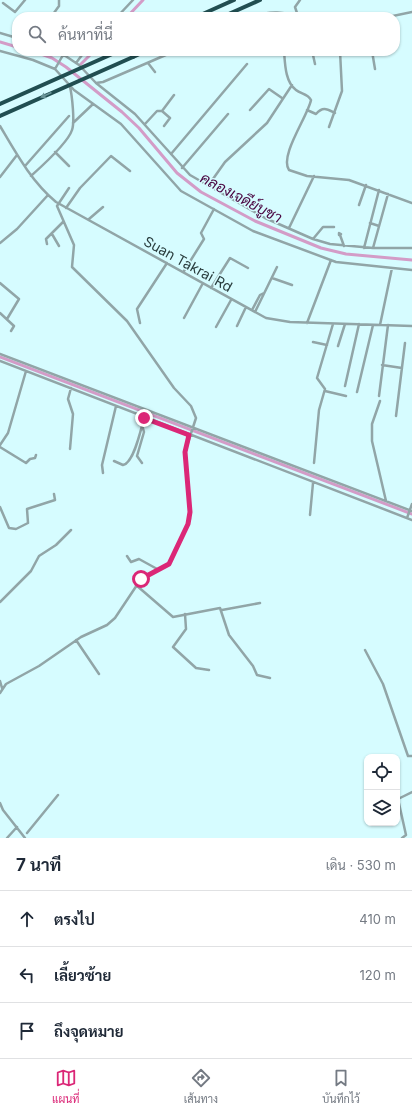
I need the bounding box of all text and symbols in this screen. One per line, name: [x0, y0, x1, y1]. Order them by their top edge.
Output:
search box: [12, 12, 400, 56]
icon: search: [26, 23, 48, 45]
text: ค้นหาที่นี่: [58, 25, 113, 44]
one-way arrow: [41, 92, 52, 98]
water label: คลองเจดีย์บูชา: [197, 168, 285, 228]
street label: Suan Takrai Rd: [141, 232, 236, 295]
route end: [135, 409, 153, 427]
route start: [132, 570, 150, 588]
map controls: [364, 754, 400, 826]
button: locate: [364, 754, 400, 790]
button: layers: [364, 790, 400, 826]
text: 7 นาที: [16, 855, 61, 875]
text: เดิน · 530 m: [326, 857, 396, 873]
icon: ahead: [16, 908, 38, 930]
text: ตรงไป: [54, 910, 95, 929]
text: 410 m: [359, 911, 396, 927]
icon: left: [16, 964, 38, 986]
text: เลี้ยวซ้าย: [54, 966, 111, 985]
text: 120 m: [360, 967, 396, 983]
icon: arrive: [16, 1020, 38, 1042]
text: ถึงจุดหมาย: [54, 1022, 124, 1041]
tab: แผนที่: [52, 1067, 80, 1106]
tab: เส้นทาง: [184, 1067, 218, 1106]
tab: บันทึกไว้: [322, 1067, 360, 1106]

